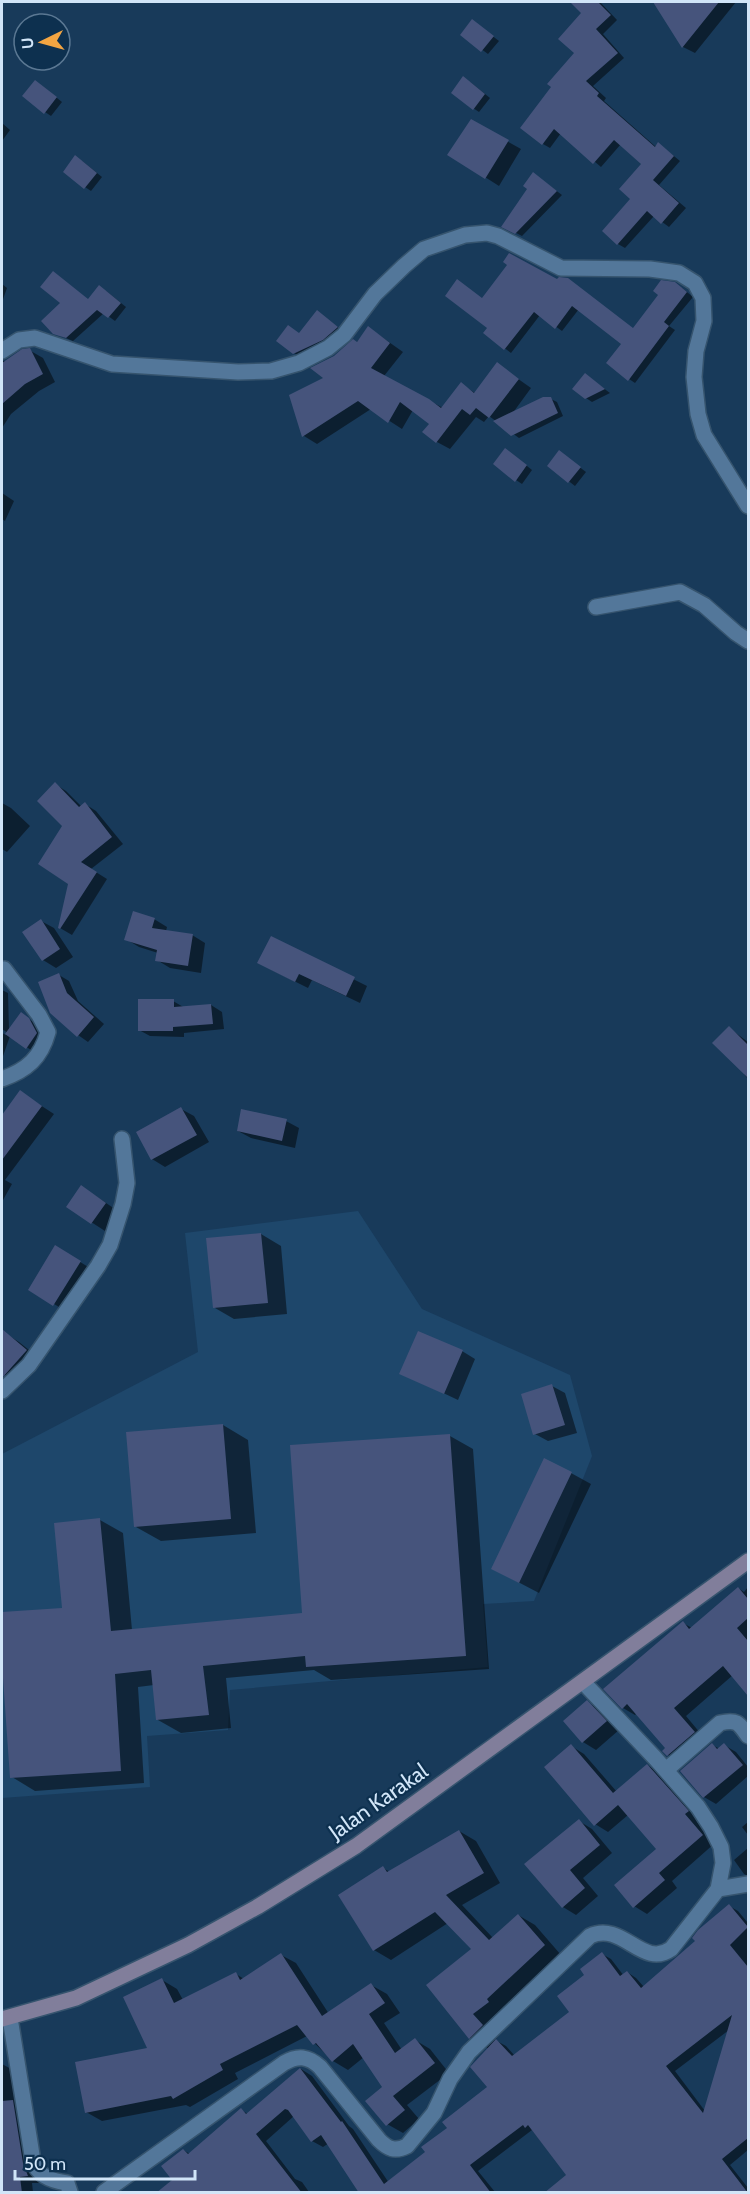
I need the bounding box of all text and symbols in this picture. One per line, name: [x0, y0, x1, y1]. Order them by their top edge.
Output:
north arrow: [12, 12, 72, 72]
text: U: [18, 37, 38, 50]
street label: Jalan Karakal: [323, 1757, 434, 1846]
scale bar: [15, 2143, 195, 2181]
text: 50 m: [24, 2153, 66, 2175]

